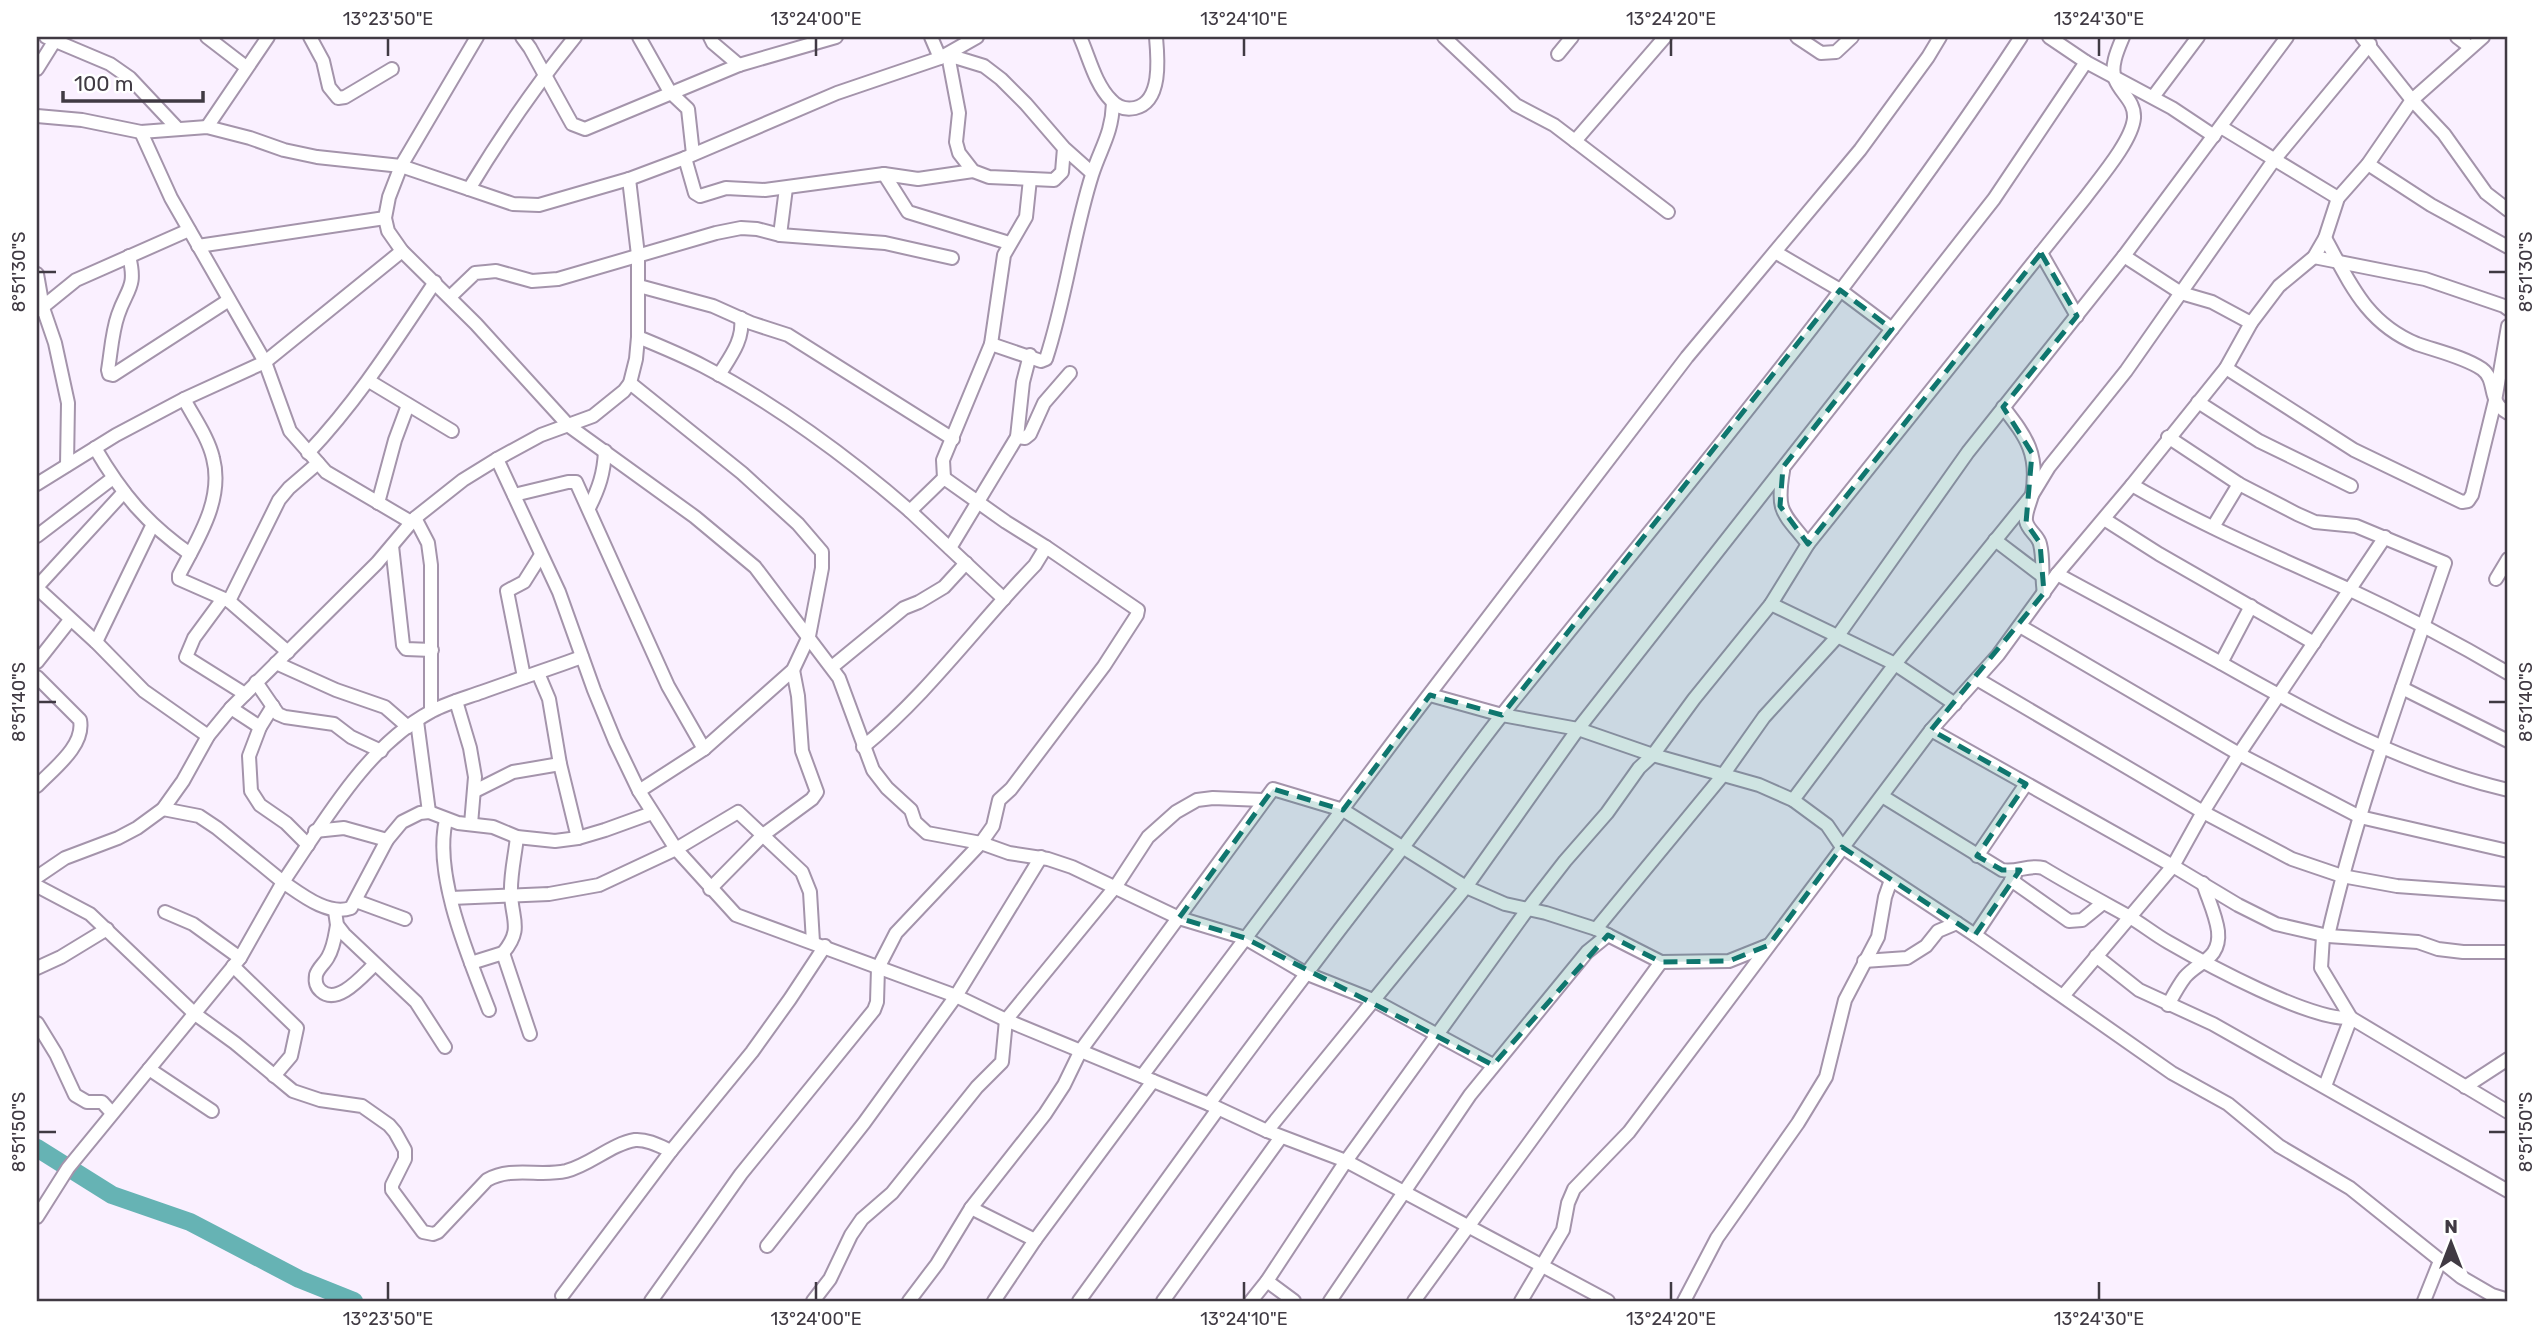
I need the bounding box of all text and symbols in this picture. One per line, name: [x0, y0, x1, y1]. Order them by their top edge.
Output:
text: 13°23'50"E: [343, 8, 433, 30]
text: 13°24'00"E: [770, 8, 862, 30]
text: 13°24'10"E: [1200, 8, 1288, 30]
text: 13°24'20"E: [1626, 8, 1716, 30]
text: 13°24'30"E: [2054, 8, 2144, 30]
scale bar: [63, 60, 203, 104]
text: 100 m: [74, 71, 133, 96]
text: 8°51'30"S: [8, 232, 30, 312]
text: 8°51'30"S: [2515, 232, 2537, 312]
text: 8°51'40"S: [8, 662, 30, 742]
text: 8°51'40"S: [2515, 662, 2537, 742]
text: 8°51'50"S: [8, 1092, 30, 1172]
text: 8°51'50"S: [2515, 1092, 2537, 1172]
north arrow: [2416, 1208, 2486, 1278]
text: N: [2444, 1215, 2458, 1238]
text: 13°23'50"E: [343, 1308, 433, 1330]
text: 13°24'00"E: [770, 1308, 862, 1330]
text: 13°24'10"E: [1200, 1308, 1288, 1330]
text: 13°24'20"E: [1626, 1308, 1716, 1330]
text: 13°24'30"E: [2054, 1308, 2144, 1330]

